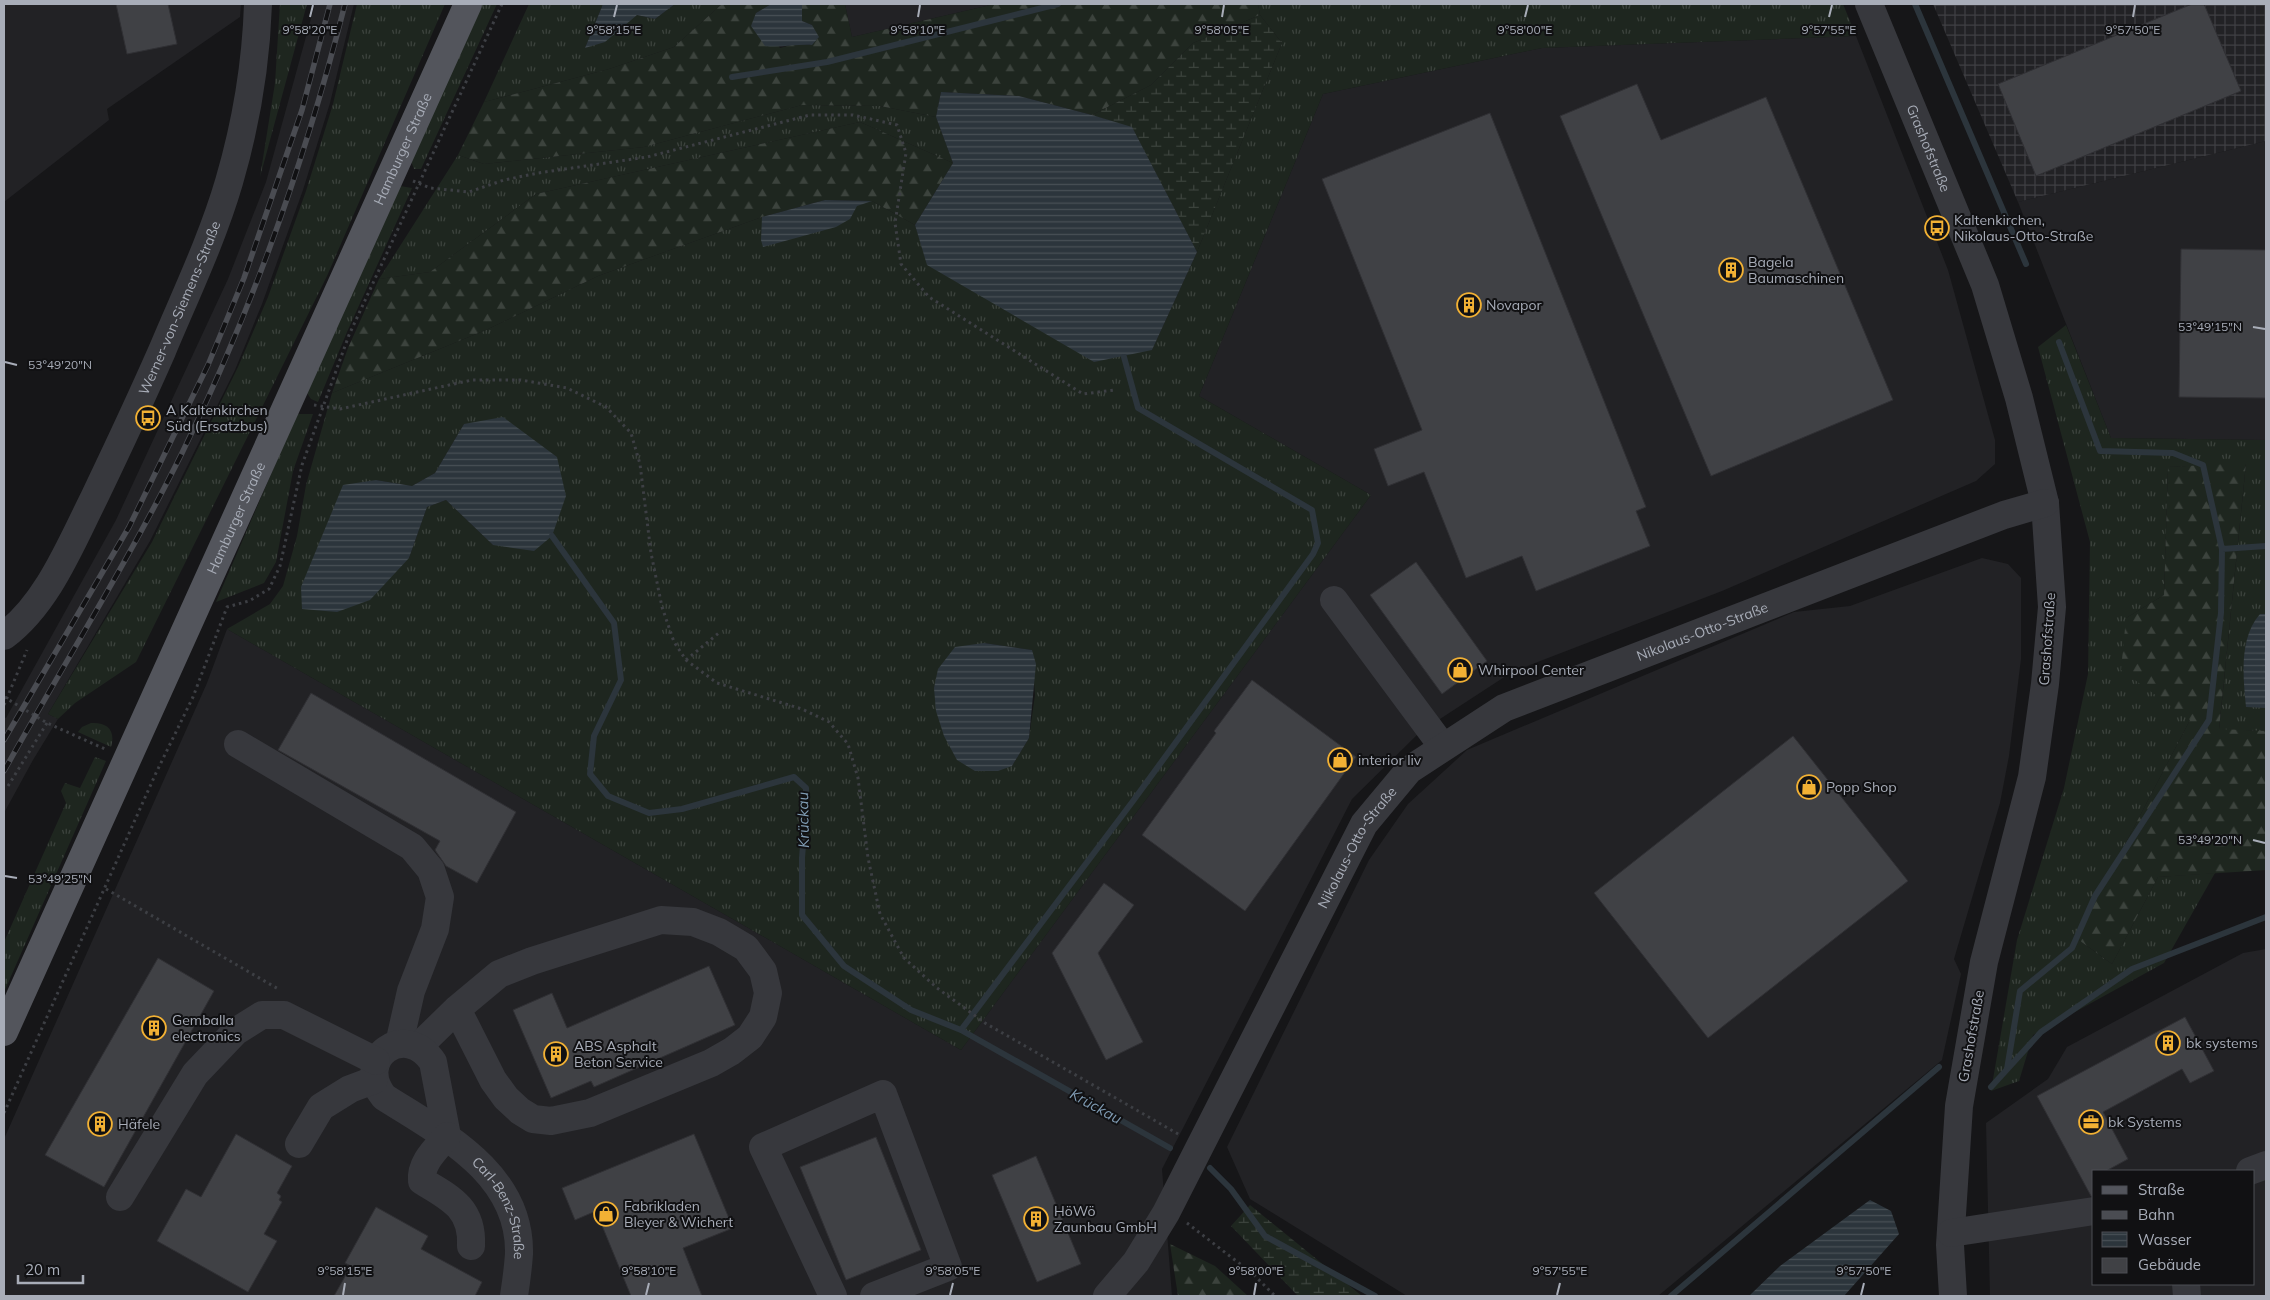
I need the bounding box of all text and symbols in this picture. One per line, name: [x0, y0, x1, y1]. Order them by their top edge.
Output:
text: 9°58'20"E: [283, 22, 337, 37]
text: 9°58'15"E: [587, 22, 641, 37]
text: 9°58'10"E: [891, 22, 945, 37]
text: 9°58'05"E: [1195, 22, 1249, 37]
text: 9°58'00"E: [1498, 22, 1552, 37]
text: 9°57'55"E: [1802, 22, 1856, 37]
text: 9°57'50"E: [2106, 22, 2160, 37]
street label: Hamburger Straße: [369, 90, 436, 208]
street label: Grashofstraße: [1902, 102, 1955, 195]
place label: Kaltenkirchen, Nikolaus-Otto-Straße: [1954, 211, 2093, 245]
bus stop icon: Kaltenkirchen, Nikolaus-Otto-Straße: [1924, 215, 1950, 241]
street label: Werner-von-Siemens-Straße: [135, 218, 224, 398]
place label: Bagela Baumaschinen: [1748, 253, 1844, 287]
building icon: Bagela Baumaschinen: [1718, 257, 1744, 283]
building icon: Novapor: [1456, 292, 1482, 318]
place label: Novapor: [1486, 296, 1542, 314]
text: 53°49'15"N: [2178, 319, 2242, 334]
text: 53°49'20"N: [28, 357, 92, 372]
place label: A Kaltenkirchen Süd (Ersatzbus): [166, 401, 268, 435]
bus stop icon: A Kaltenkirchen Süd (Ersatzbus): [135, 405, 161, 431]
street label: Hamburger Straße: [203, 459, 269, 577]
street label: Grashofstraße: [2035, 592, 2059, 686]
street label: Nikolaus-Otto-Straße: [1634, 598, 1771, 665]
shop icon: Whirpool Center: [1447, 657, 1473, 683]
place label: Whirpool Center: [1478, 661, 1585, 679]
shop icon: interior liv: [1327, 747, 1353, 773]
place label: interior liv: [1358, 751, 1422, 769]
shop icon: Popp Shop: [1796, 774, 1822, 800]
place label: Popp Shop: [1826, 778, 1897, 796]
street label: Nikolaus-Otto-Straße: [1314, 783, 1400, 911]
water label: Krückau: [793, 791, 813, 848]
text: 53°49'20"N: [2178, 832, 2242, 847]
text: 53°49'25"N: [28, 871, 92, 886]
street label: Grashofstraße: [1954, 989, 1988, 1083]
place label: Gemballa electronics: [172, 1011, 241, 1045]
building icon: Gemballa electronics: [141, 1015, 167, 1041]
building icon: bk systems: [2155, 1030, 2181, 1056]
place label: bk systems: [2186, 1034, 2258, 1052]
place label: ABS Asphalt Beton Service: [574, 1037, 663, 1071]
building icon: ABS Asphalt Beton Service: [543, 1041, 569, 1067]
water label: Krückau: [1067, 1084, 1126, 1128]
office icon: bk Systems: [2078, 1109, 2104, 1135]
building icon: Häfele: [87, 1111, 113, 1137]
place label: bk Systems: [2108, 1113, 2182, 1131]
place label: Häfele: [118, 1115, 160, 1133]
street label: Carl-Benz-Straße: [468, 1153, 528, 1260]
legend: [2092, 1170, 2255, 1285]
text: Straße: [2138, 1180, 2185, 1199]
place label: Fabrikladen Bleyer & Wichert: [624, 1197, 733, 1231]
shop icon: Fabrikladen Bleyer & Wichert: [593, 1201, 619, 1227]
place label: HöWö Zaunbau GmbH: [1054, 1202, 1157, 1236]
text: Bahn: [2138, 1205, 2175, 1224]
building icon: HöWö Zaunbau GmbH: [1023, 1206, 1049, 1232]
text: Wasser: [2138, 1230, 2192, 1249]
scale bar: [18, 1252, 82, 1284]
text: Gebäude: [2138, 1255, 2201, 1274]
text: 20 m: [25, 1260, 60, 1279]
text: 9°58'15"E: [318, 1263, 372, 1278]
text: 9°58'10"E: [622, 1263, 676, 1278]
text: 9°58'05"E: [926, 1263, 980, 1278]
text: 9°58'00"E: [1229, 1263, 1283, 1278]
text: 9°57'55"E: [1533, 1263, 1587, 1278]
text: 9°57'50"E: [1837, 1263, 1891, 1278]

